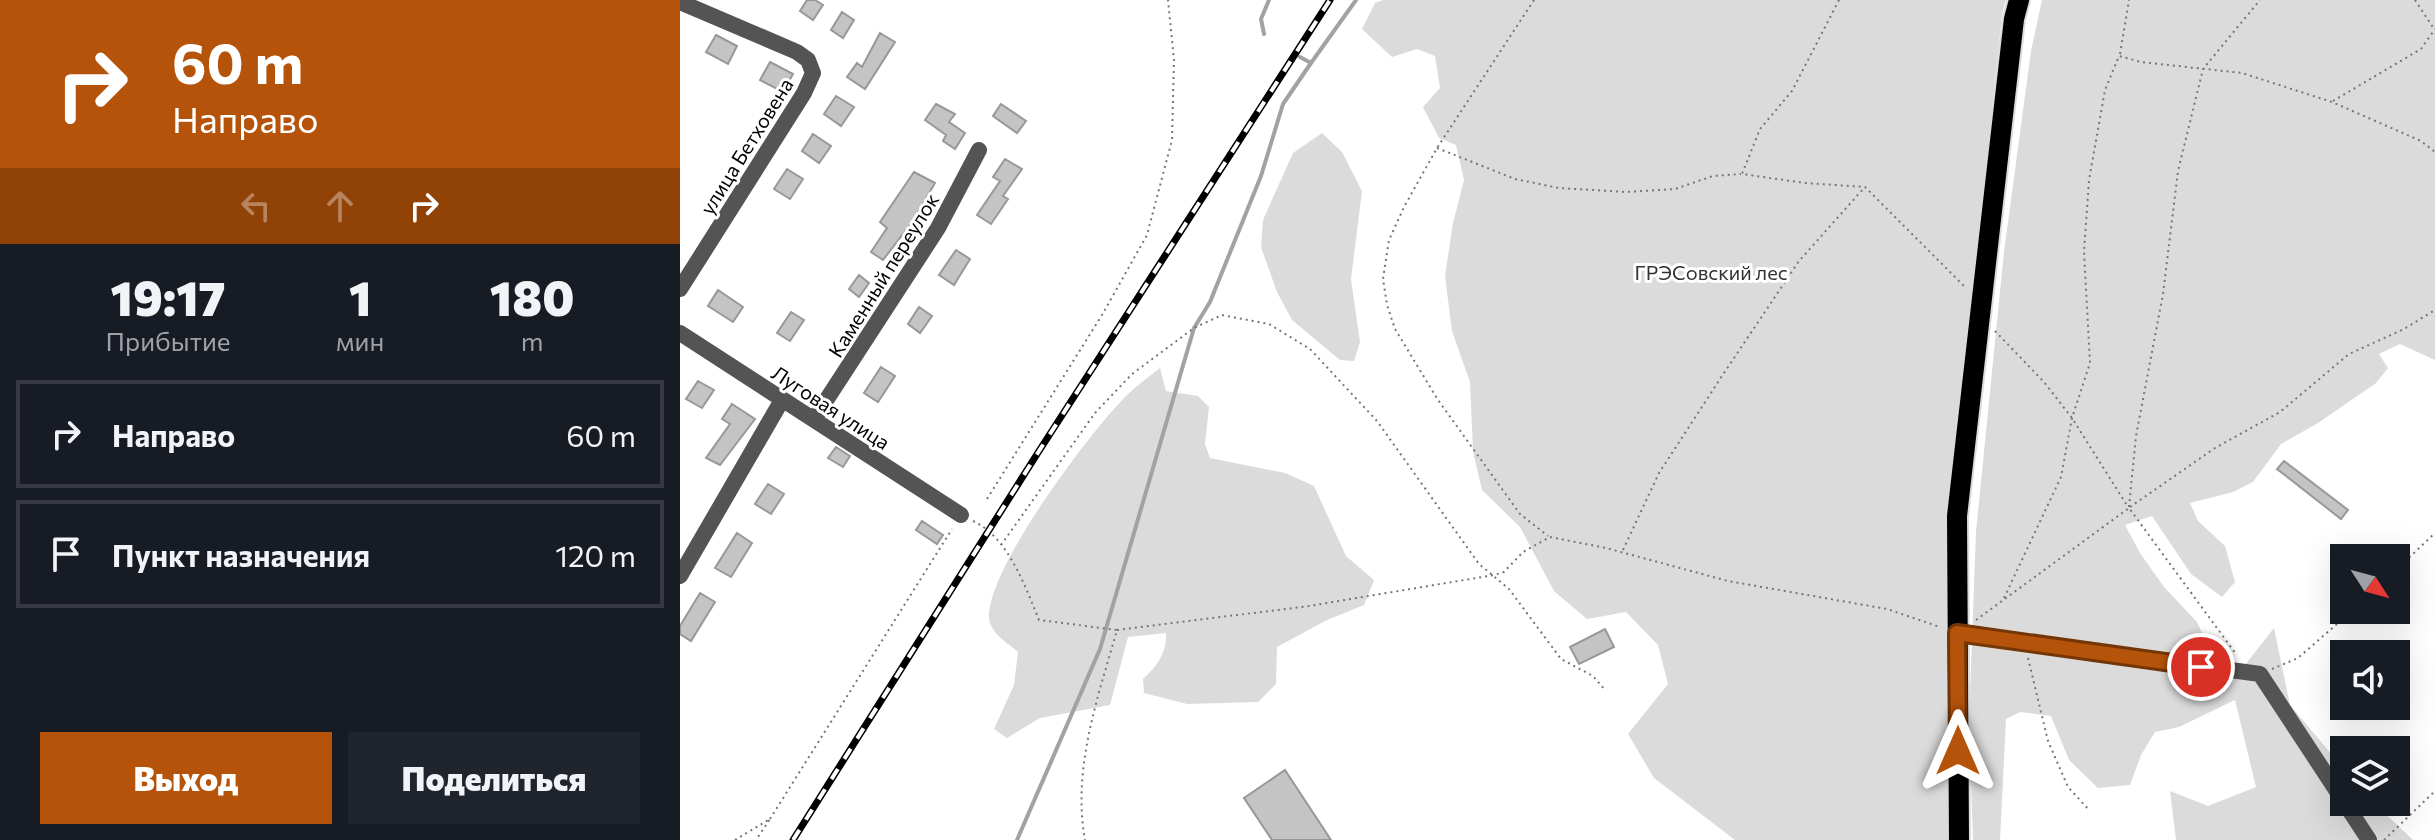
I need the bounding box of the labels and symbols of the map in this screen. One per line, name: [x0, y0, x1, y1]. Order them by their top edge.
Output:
street label: улица Бетховена: [694, 73, 798, 219]
street label: Каменный переулок: [823, 188, 943, 361]
park label: ГРЭСовский лес: [1634, 260, 1788, 284]
street label: Луговая улица: [767, 360, 895, 454]
north arrow: [2330, 544, 2410, 624]
pin: [2167, 633, 2235, 701]
position arrow: [1916, 709, 2000, 793]

